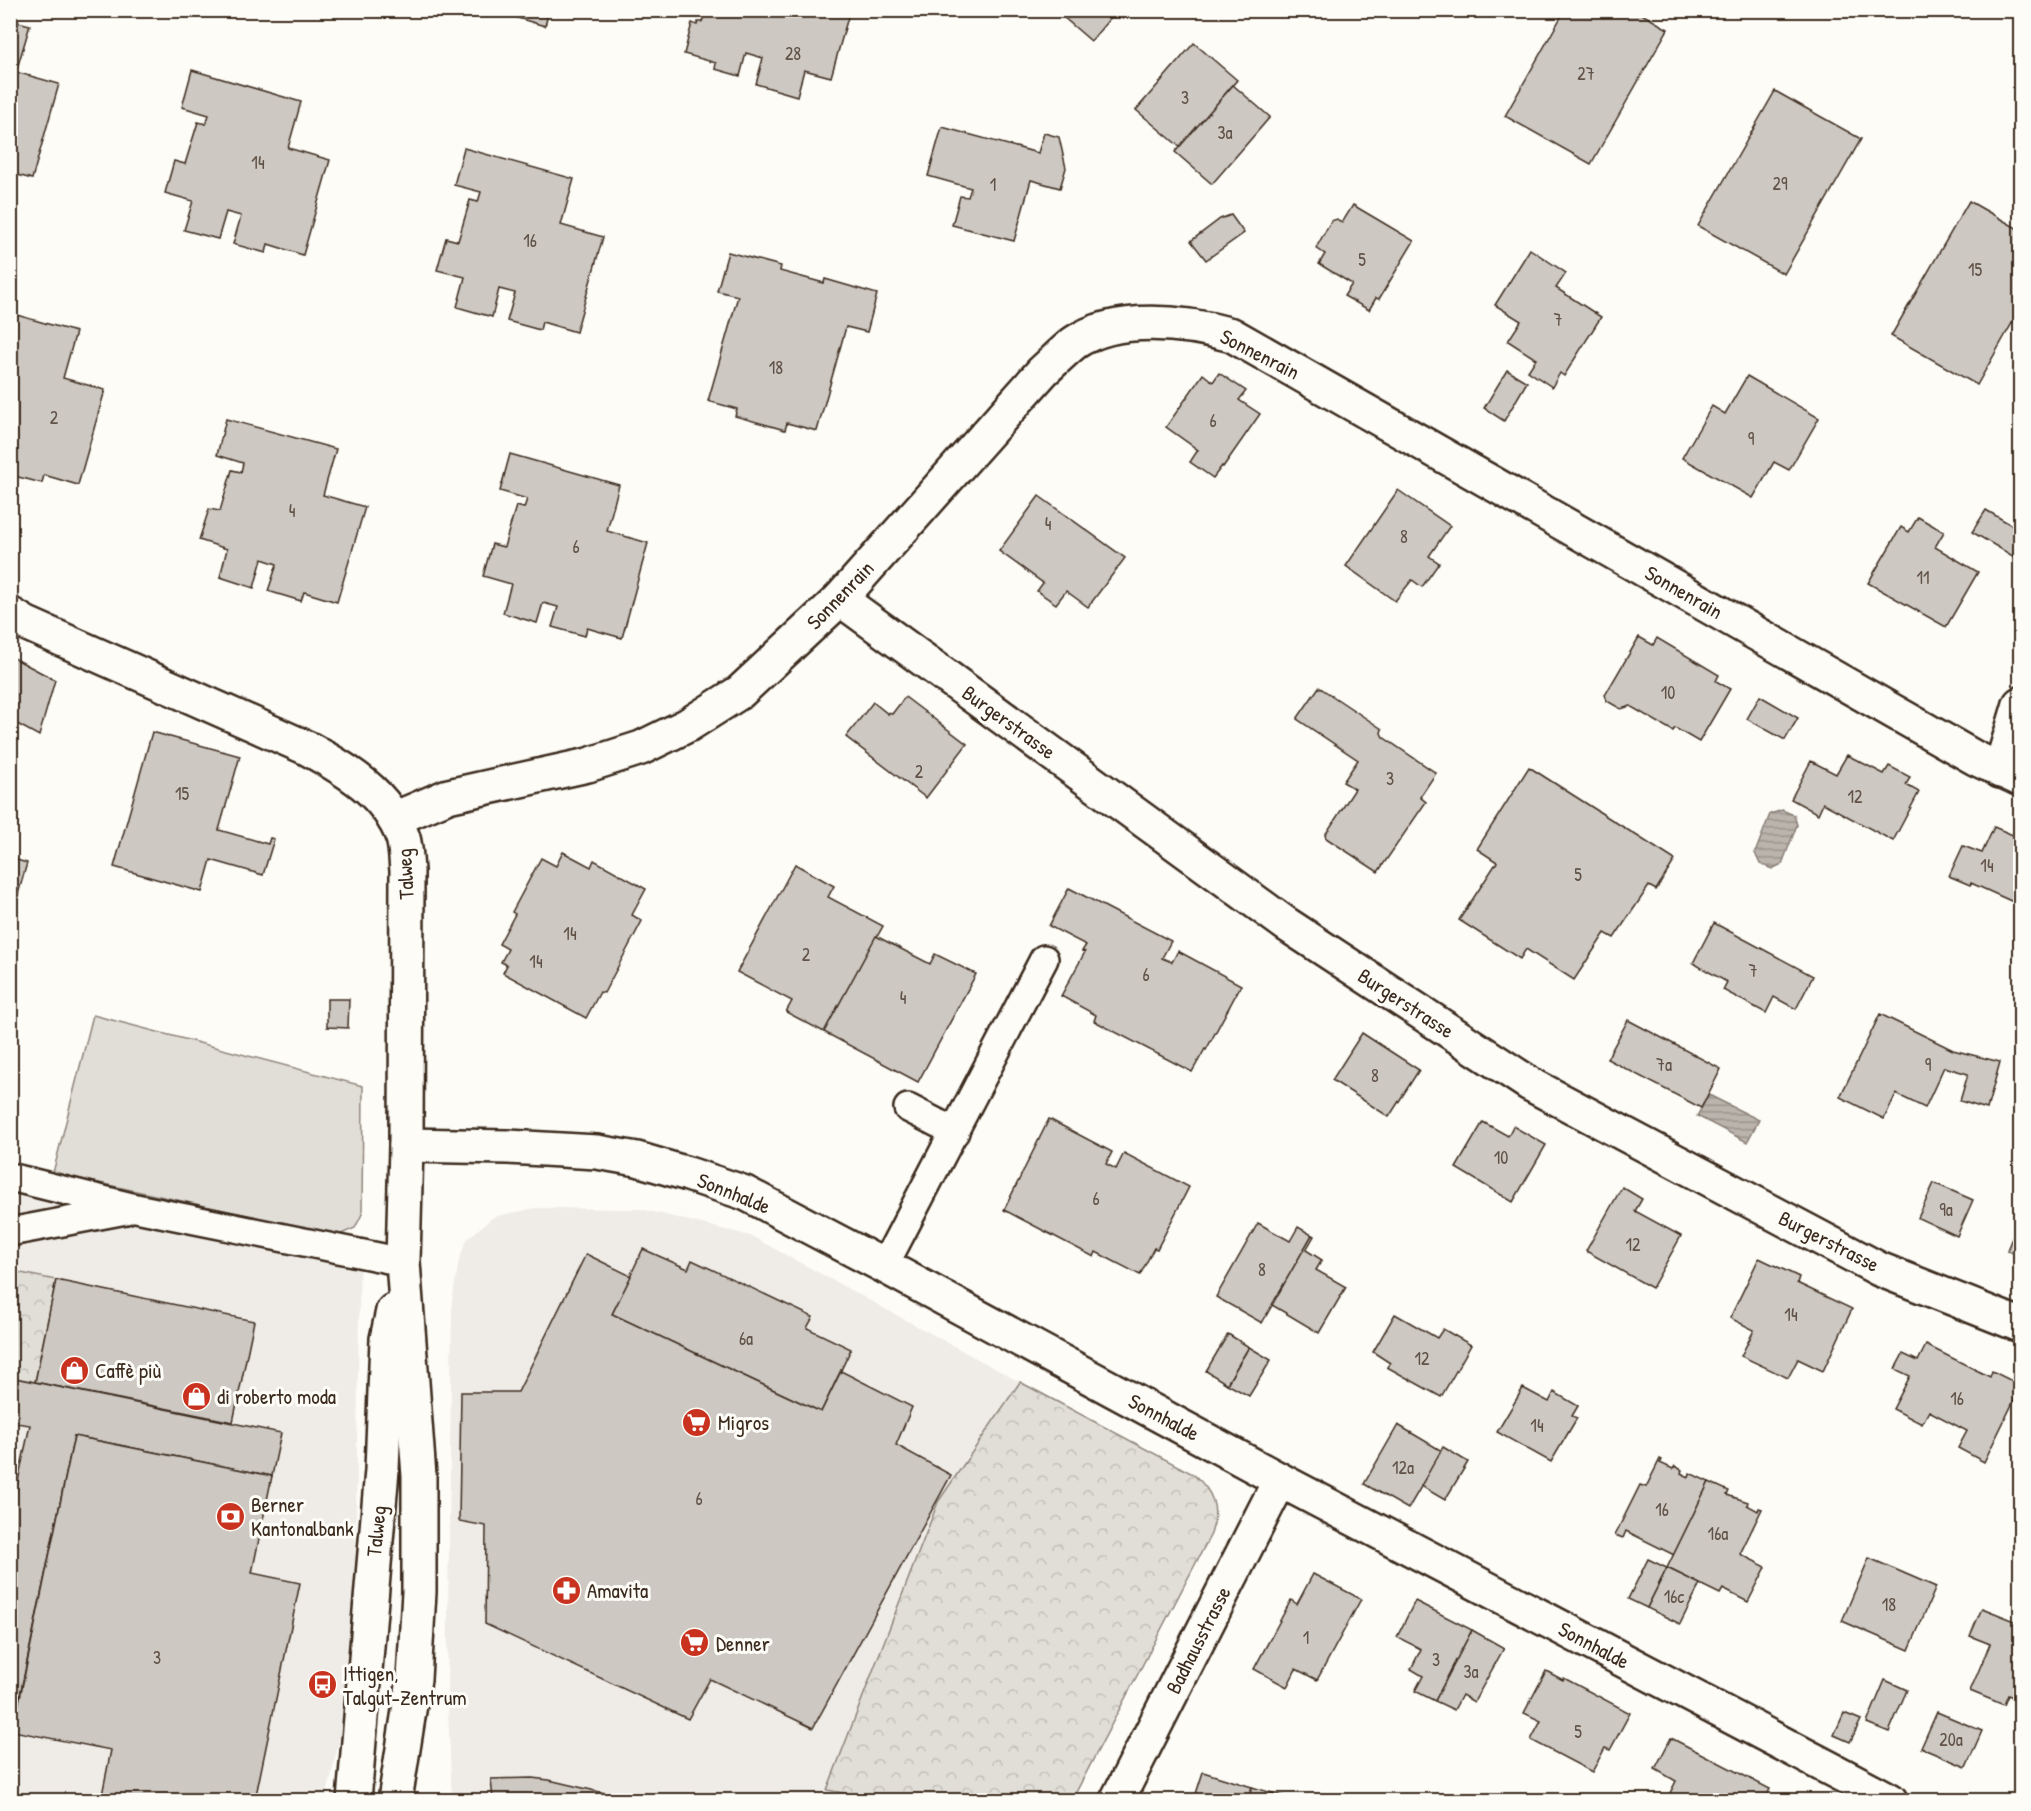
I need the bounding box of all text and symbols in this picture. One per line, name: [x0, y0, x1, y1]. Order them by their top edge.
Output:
house number: 28: [785, 41, 801, 66]
house number: 27: [1577, 61, 1595, 86]
house number: 3: [1181, 85, 1189, 110]
house number: 3a: [1217, 120, 1233, 145]
house number: 14: [251, 150, 265, 175]
house number: 29: [1772, 171, 1788, 196]
house number: 1: [990, 172, 996, 197]
house number: 16: [523, 228, 537, 253]
house number: 5: [1358, 247, 1366, 272]
house number: 15: [1968, 257, 1982, 282]
house number: 7: [1554, 307, 1563, 332]
street label: Sonnenrain: [1215, 322, 1305, 386]
house number: 18: [769, 355, 783, 380]
house number: 2: [50, 405, 59, 430]
house number: 6: [1209, 408, 1217, 433]
house number: 9: [1748, 426, 1755, 451]
house number: 4: [289, 498, 296, 523]
house number: 4: [1045, 511, 1052, 536]
house number: 8: [1400, 524, 1408, 549]
house number: 6: [572, 534, 580, 559]
street label: Sonnenrain: [800, 554, 880, 636]
street label: Sonnenrain: [1640, 558, 1728, 626]
house number: 11: [1916, 565, 1930, 590]
street label: Burgerstrasse: [956, 678, 1062, 766]
house number: 10: [1661, 680, 1675, 705]
house number: 2: [915, 759, 924, 784]
house number: 3: [1386, 766, 1394, 791]
house number: 15: [175, 781, 189, 806]
house number: 12: [1848, 784, 1863, 809]
street label: Talweg: [389, 848, 421, 900]
house number: 14: [1980, 853, 1994, 878]
house number: 5: [1574, 862, 1582, 887]
house number: 14: [563, 921, 577, 946]
house number: 2: [802, 942, 811, 967]
house number: 14: [529, 949, 543, 974]
house number: 7: [1749, 958, 1758, 983]
street label: Burgerstrasse: [1352, 961, 1460, 1045]
house number: 6: [1142, 962, 1150, 987]
house number: 4: [900, 985, 907, 1010]
house number: 7a: [1656, 1052, 1672, 1077]
house number: 9: [1925, 1052, 1932, 1077]
house number: 8: [1371, 1063, 1379, 1088]
house number: 10: [1494, 1145, 1508, 1170]
street label: Sonnhalde: [693, 1165, 775, 1221]
house number: 6: [1092, 1186, 1100, 1211]
house number: 9a: [1939, 1197, 1953, 1222]
street label: Burgerstrasse: [1774, 1203, 1884, 1279]
house number: 12: [1626, 1232, 1641, 1257]
house number: 8: [1258, 1257, 1266, 1282]
house number: 14: [1784, 1302, 1798, 1327]
house number: 6a: [739, 1326, 753, 1351]
house number: 12: [1415, 1346, 1430, 1371]
shop icon: Caffè più: [58, 1354, 90, 1386]
place label: Caffè più: [95, 1356, 162, 1385]
shop icon: di roberto moda: [180, 1380, 212, 1412]
place label: di roberto moda: [217, 1382, 336, 1411]
street label: Sonnhalde: [1124, 1386, 1204, 1448]
house number: 16: [1950, 1386, 1964, 1411]
supermarket icon: Migros: [681, 1406, 713, 1438]
place label: Migros: [718, 1408, 769, 1437]
house number: 14: [1530, 1413, 1544, 1438]
house number: 12a: [1392, 1455, 1414, 1480]
house number: 6: [695, 1486, 703, 1511]
place label: Berner Kantonalbank: [251, 1490, 354, 1543]
house number: 16: [1655, 1497, 1669, 1522]
bank icon: Berner Kantonalbank: [214, 1500, 246, 1532]
street label: Talweg: [359, 1504, 393, 1558]
house number: 16a: [1708, 1521, 1728, 1546]
pharmacy icon: Amavita: [550, 1574, 582, 1606]
place label: Amavita: [587, 1576, 648, 1605]
street label: Badhausstrasse: [1159, 1581, 1237, 1699]
house number: 16c: [1664, 1584, 1684, 1609]
house number: 18: [1882, 1592, 1896, 1617]
street label: Sonnhalde: [1554, 1614, 1634, 1676]
house number: 1: [1303, 1625, 1309, 1650]
supermarket icon: Denner: [679, 1627, 711, 1659]
place label: Denner: [716, 1629, 770, 1658]
house number: 3: [153, 1645, 161, 1670]
house number: 3: [1432, 1647, 1440, 1672]
place label: Ittigen, Talgut-Zentrum: [343, 1659, 467, 1712]
house number: 3a: [1463, 1659, 1479, 1684]
bus stop icon: Ittigen, Talgut-Zentrum: [306, 1669, 338, 1701]
house number: 5: [1574, 1719, 1582, 1744]
house number: 20a: [1939, 1727, 1963, 1752]

